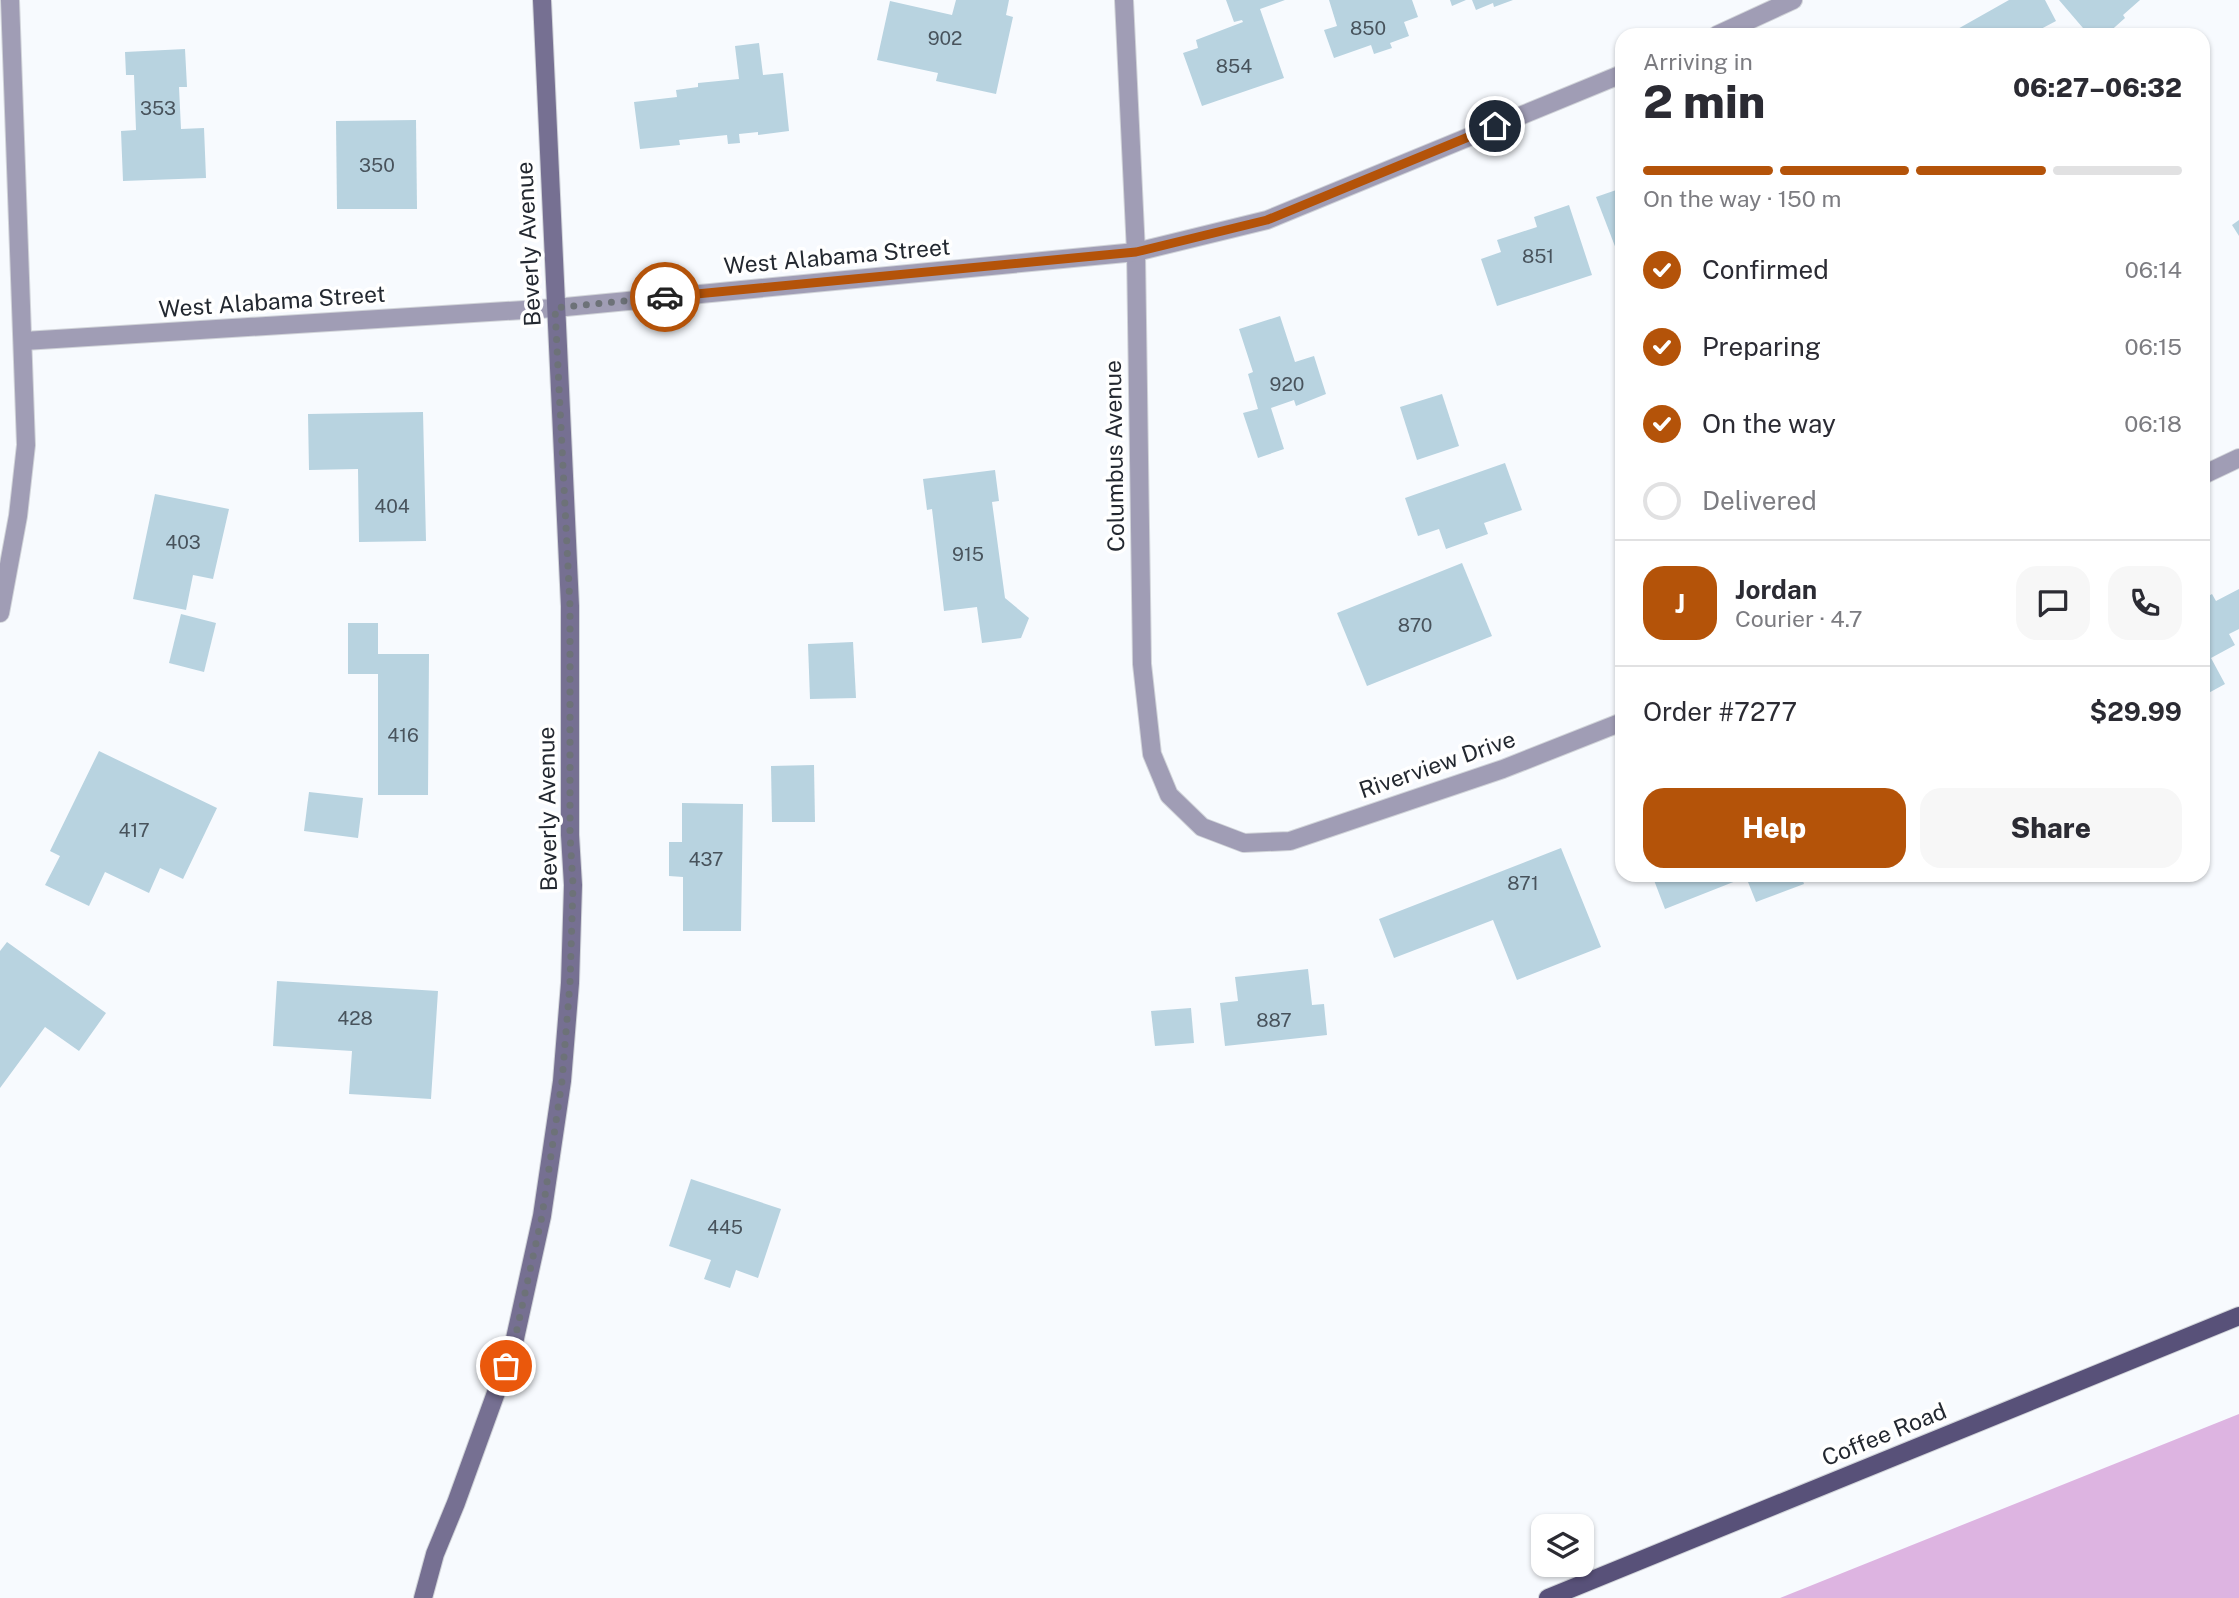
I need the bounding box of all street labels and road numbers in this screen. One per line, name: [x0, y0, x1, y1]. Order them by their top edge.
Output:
street label: Beverly Avenue: [510, 161, 546, 327]
street label: West Alabama Street: [723, 233, 951, 279]
street label: West Alabama Street: [158, 280, 386, 322]
street label: Columbus Avenue: [1099, 360, 1129, 552]
street label: Riverview Drive: [1355, 725, 1519, 803]
street label: Beverly Avenue: [532, 726, 562, 892]
street label: Coffee Road: [1818, 1397, 1950, 1471]

